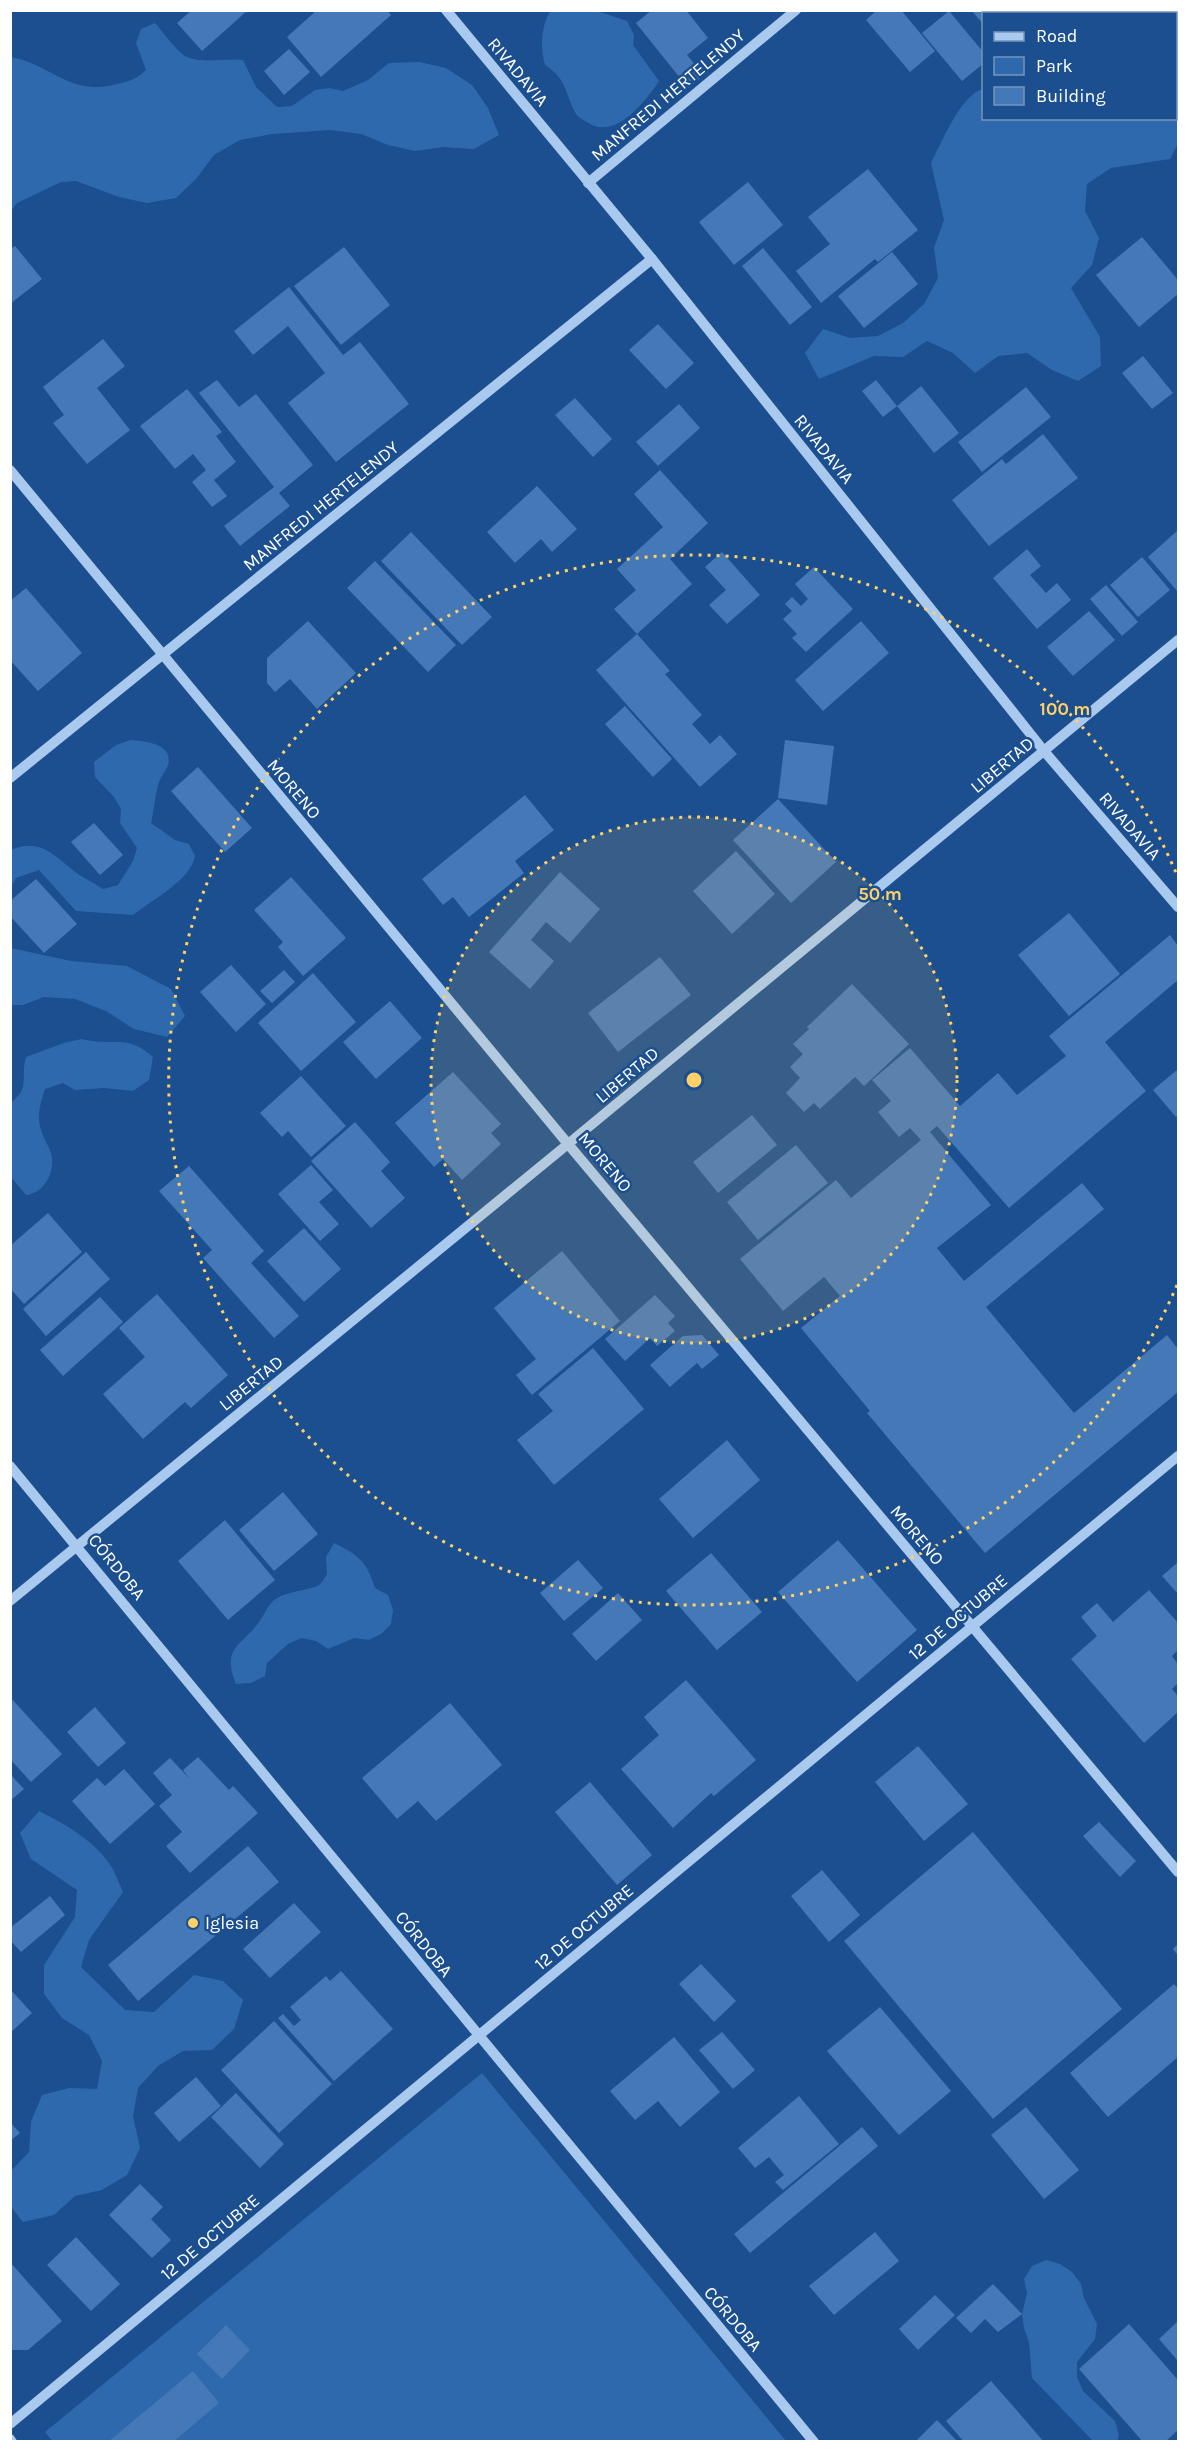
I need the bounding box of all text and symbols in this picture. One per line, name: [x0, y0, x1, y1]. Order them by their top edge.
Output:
legend: [982, 12, 1177, 120]
street label: MANFREDI HERTELENDY: [587, 24, 750, 166]
text: Road: [1036, 25, 1077, 47]
street label: RIVADAVIA: [483, 33, 553, 111]
text: Park: [1036, 55, 1073, 77]
text: Building: [1036, 85, 1106, 107]
street label: RIVADAVIA: [789, 410, 859, 488]
street label: MANFREDI HERTELENDY: [239, 436, 403, 576]
text: 100 m: [1040, 698, 1090, 720]
street label: LIBERTAD: [966, 732, 1038, 798]
street label: MORENO: [262, 754, 326, 824]
street label: RIVADAVIA: [1094, 787, 1166, 865]
text: 50 m: [858, 883, 902, 905]
street label: LIBERTAD: [591, 1042, 663, 1108]
centre of rings: [684, 1070, 704, 1090]
street label: MORENO: [573, 1127, 637, 1197]
street label: LIBERTAD: [214, 1350, 288, 1416]
street label: MORENO: [885, 1500, 949, 1570]
street label: CÓRDOBA: [84, 1529, 151, 1605]
street label: 12 DE OCTUBRE: [904, 1569, 1012, 1665]
street label: 12 DE OCTUBRE: [530, 1879, 638, 1975]
street label: CÓRDOBA: [391, 1906, 458, 1982]
place label: Iglesia: [205, 1912, 259, 1934]
marker: Iglesia: [186, 1916, 200, 1930]
street label: 12 DE OCTUBRE: [156, 2189, 264, 2285]
street label: CÓRDOBA: [699, 2281, 767, 2356]

